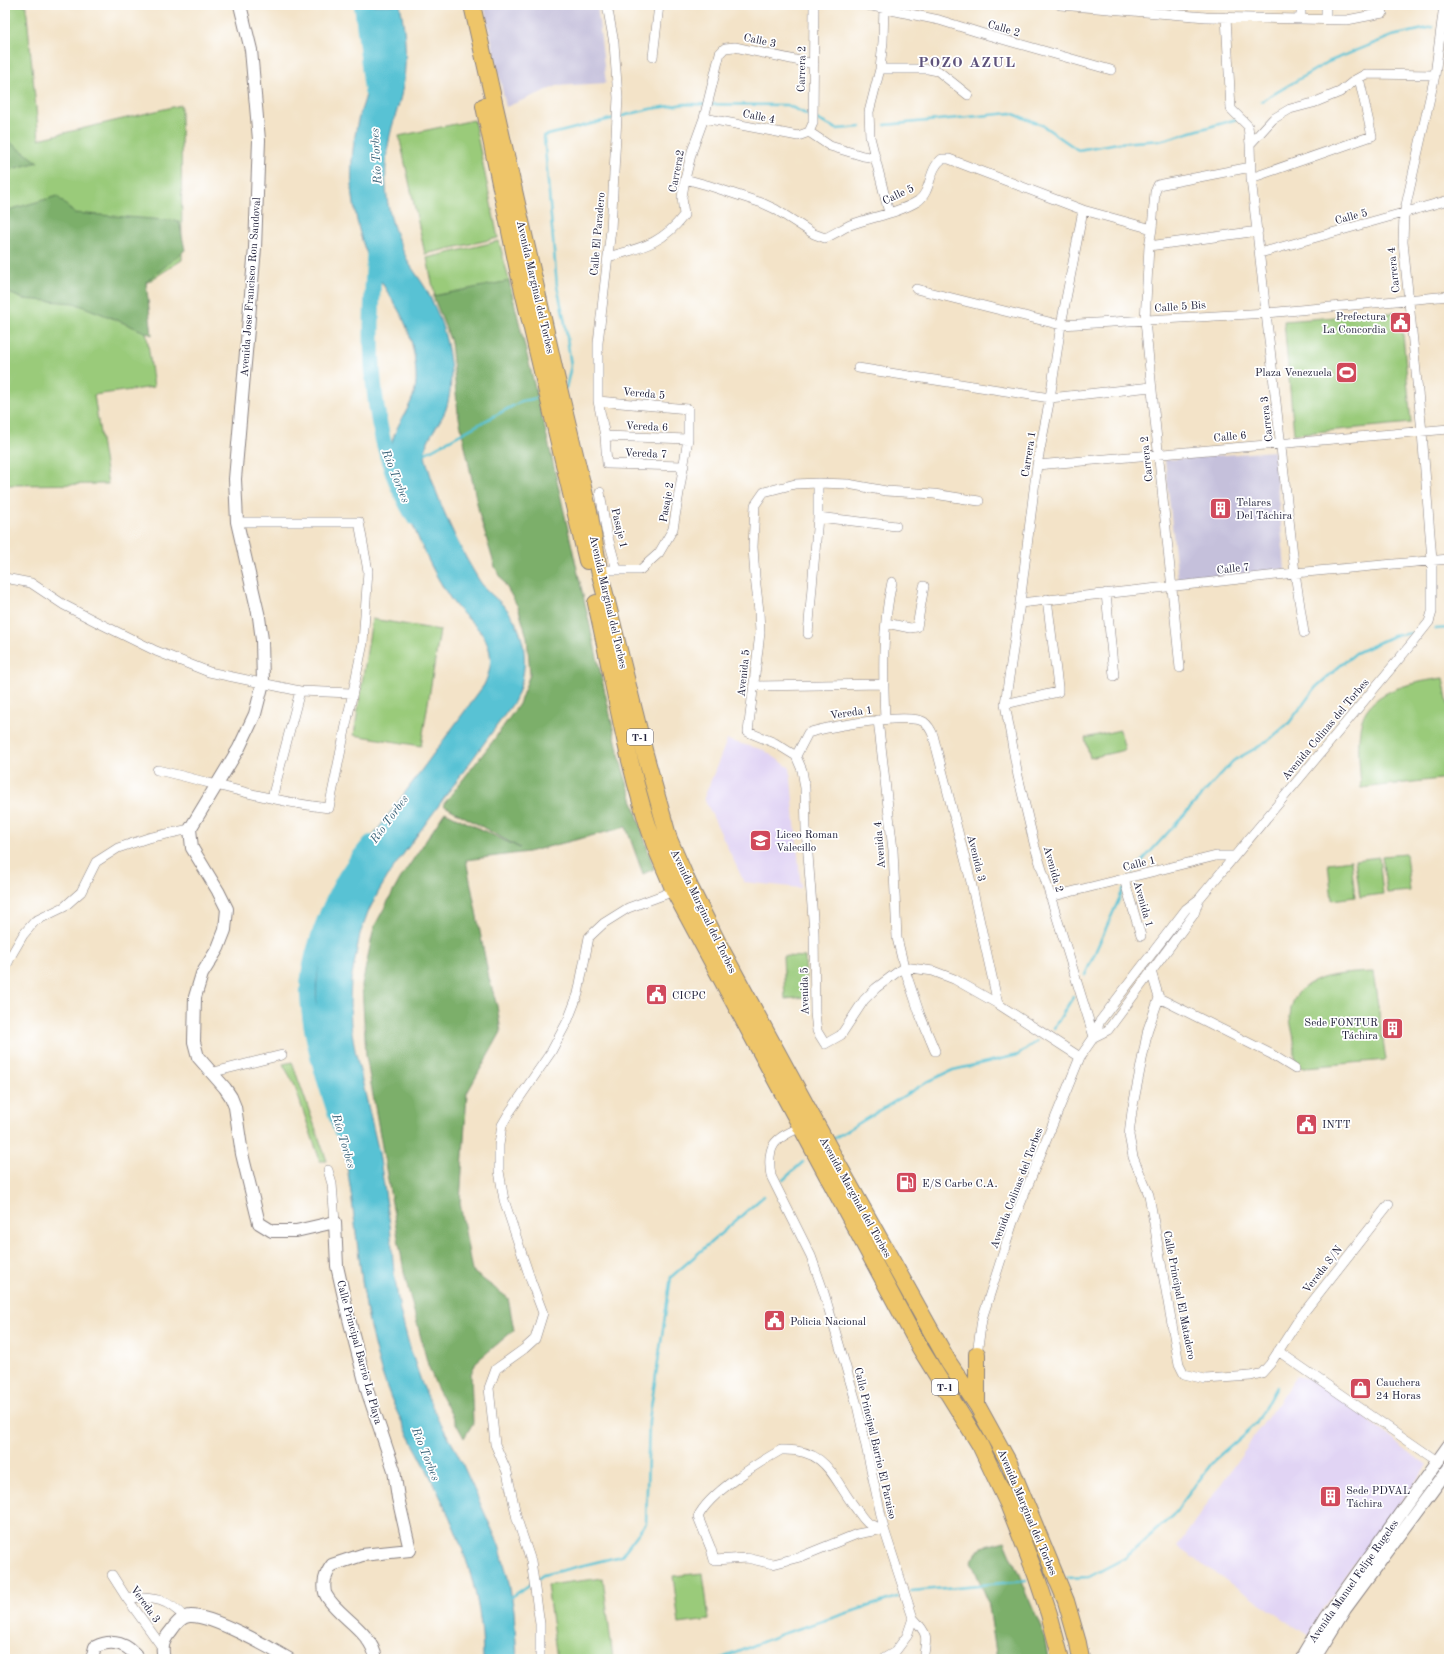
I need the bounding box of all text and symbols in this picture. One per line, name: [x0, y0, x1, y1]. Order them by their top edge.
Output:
street label: Calle 2: [986, 20, 1021, 39]
street label: Calle 3: [742, 33, 777, 50]
street label: Carrera 2: [797, 46, 808, 92]
district label: POZO AZUL: [918, 56, 1016, 71]
street label: Calle 4: [741, 109, 776, 126]
water label: Río Torbes: [370, 128, 385, 185]
street label: Carrera2: [668, 149, 687, 194]
street label: Calle 5: [881, 183, 916, 207]
street label: Calle El Paradero: [589, 192, 608, 276]
street label: Avenida Jose Francisco Ron Sandoval: [240, 197, 263, 377]
street label: Calle 5: [1334, 208, 1369, 227]
street label: Avenida Marginal del Torbes: [514, 220, 555, 355]
street label: Carrera 4: [1387, 246, 1402, 293]
street label: Calle 5 Bis: [1154, 300, 1206, 315]
public building icon: Prefectura La Concordia: [1388, 309, 1414, 335]
place label: Prefectura La Concordia: [1322, 312, 1387, 336]
sports icon: Plaza Venezuela: [1334, 359, 1360, 385]
place label: Plaza Venezuela: [1255, 368, 1333, 379]
street label: Vereda 5: [622, 387, 666, 402]
street label: Carrera 3: [1260, 395, 1275, 442]
street label: Vereda 6: [625, 421, 668, 434]
street label: Carrera 1: [1020, 431, 1039, 478]
street label: Calle 6: [1213, 431, 1247, 444]
street label: Carrera 2: [1140, 435, 1155, 482]
water label: Río Torbes: [379, 447, 411, 505]
street label: Vereda 7: [624, 448, 667, 461]
street label: Pasaje 2: [659, 481, 676, 523]
building icon: Telares Del Táchira: [1208, 495, 1234, 521]
place label: Telares Del Táchira: [1236, 498, 1293, 522]
street label: Pasaje 1: [609, 507, 628, 549]
street label: Avenida Marginal del Torbes: [587, 535, 628, 670]
street label: Calle 7: [1216, 562, 1250, 577]
street label: Avenida 5: [737, 649, 752, 697]
street label: Avenida Colinas del Torbes: [1281, 677, 1372, 783]
street label: Vereda 1: [829, 705, 873, 722]
road number: T-1: [627, 729, 653, 745]
water label: Río Torbes: [368, 793, 411, 847]
street label: Avenida 4: [873, 821, 888, 869]
school or university icon: Liceo Roman Valecillo: [747, 827, 773, 853]
place label: Liceo Roman Valecillo: [776, 830, 838, 854]
street label: Avenida 3: [964, 834, 987, 883]
street label: Avenida 2: [1041, 845, 1064, 894]
street label: Avenida Marginal del Torbes: [668, 848, 738, 975]
street label: Calle 1: [1122, 855, 1157, 874]
street label: Avenida 1: [1131, 880, 1154, 929]
street label: Avenida 5: [800, 967, 811, 1015]
public building icon: CICPC: [644, 982, 670, 1008]
place label: CICPC: [672, 991, 706, 1002]
building icon: Sede FONTUR Táchira: [1380, 1015, 1406, 1041]
place label: Sede FONTUR Táchira: [1304, 1018, 1379, 1042]
public building icon: INTT: [1293, 1111, 1319, 1137]
water label: Río Torbes: [329, 1112, 357, 1170]
place label: INTT: [1322, 1120, 1351, 1131]
street label: Avenida Colinas del Torbes: [989, 1126, 1046, 1251]
street label: Avenida Marginal del Torbes: [817, 1136, 893, 1260]
fuel station icon: E/S Carbe C.A.: [894, 1170, 920, 1196]
place label: E/S Carbe C.A.: [922, 1179, 997, 1190]
street label: Calle Principal El Matadero: [1161, 1230, 1196, 1361]
street label: Vereda S/N: [1301, 1244, 1345, 1296]
street label: Calle Principal Barrio La Playa: [334, 1279, 383, 1426]
public building icon: Policia Nacional: [761, 1308, 787, 1334]
place label: Policia Nacional: [790, 1317, 866, 1328]
street label: Calle Principal Barrio El Paraiso: [852, 1366, 897, 1520]
shop icon: Cauchera 24 Horas: [1347, 1375, 1373, 1401]
place label: Cauchera 24 Horas: [1376, 1378, 1421, 1402]
road number: T-1: [932, 1379, 958, 1395]
water label: Río Torbes: [409, 1425, 441, 1483]
street label: Avenida Marginal del Torbes: [995, 1448, 1058, 1578]
building icon: Sede PDVAL Táchira: [1317, 1483, 1343, 1509]
place label: Sede PDVAL Táchira: [1346, 1486, 1410, 1510]
street label: Avenida Manuel Felipe Rugeles: [1307, 1518, 1401, 1646]
street label: Vereda 3: [128, 1584, 162, 1625]

